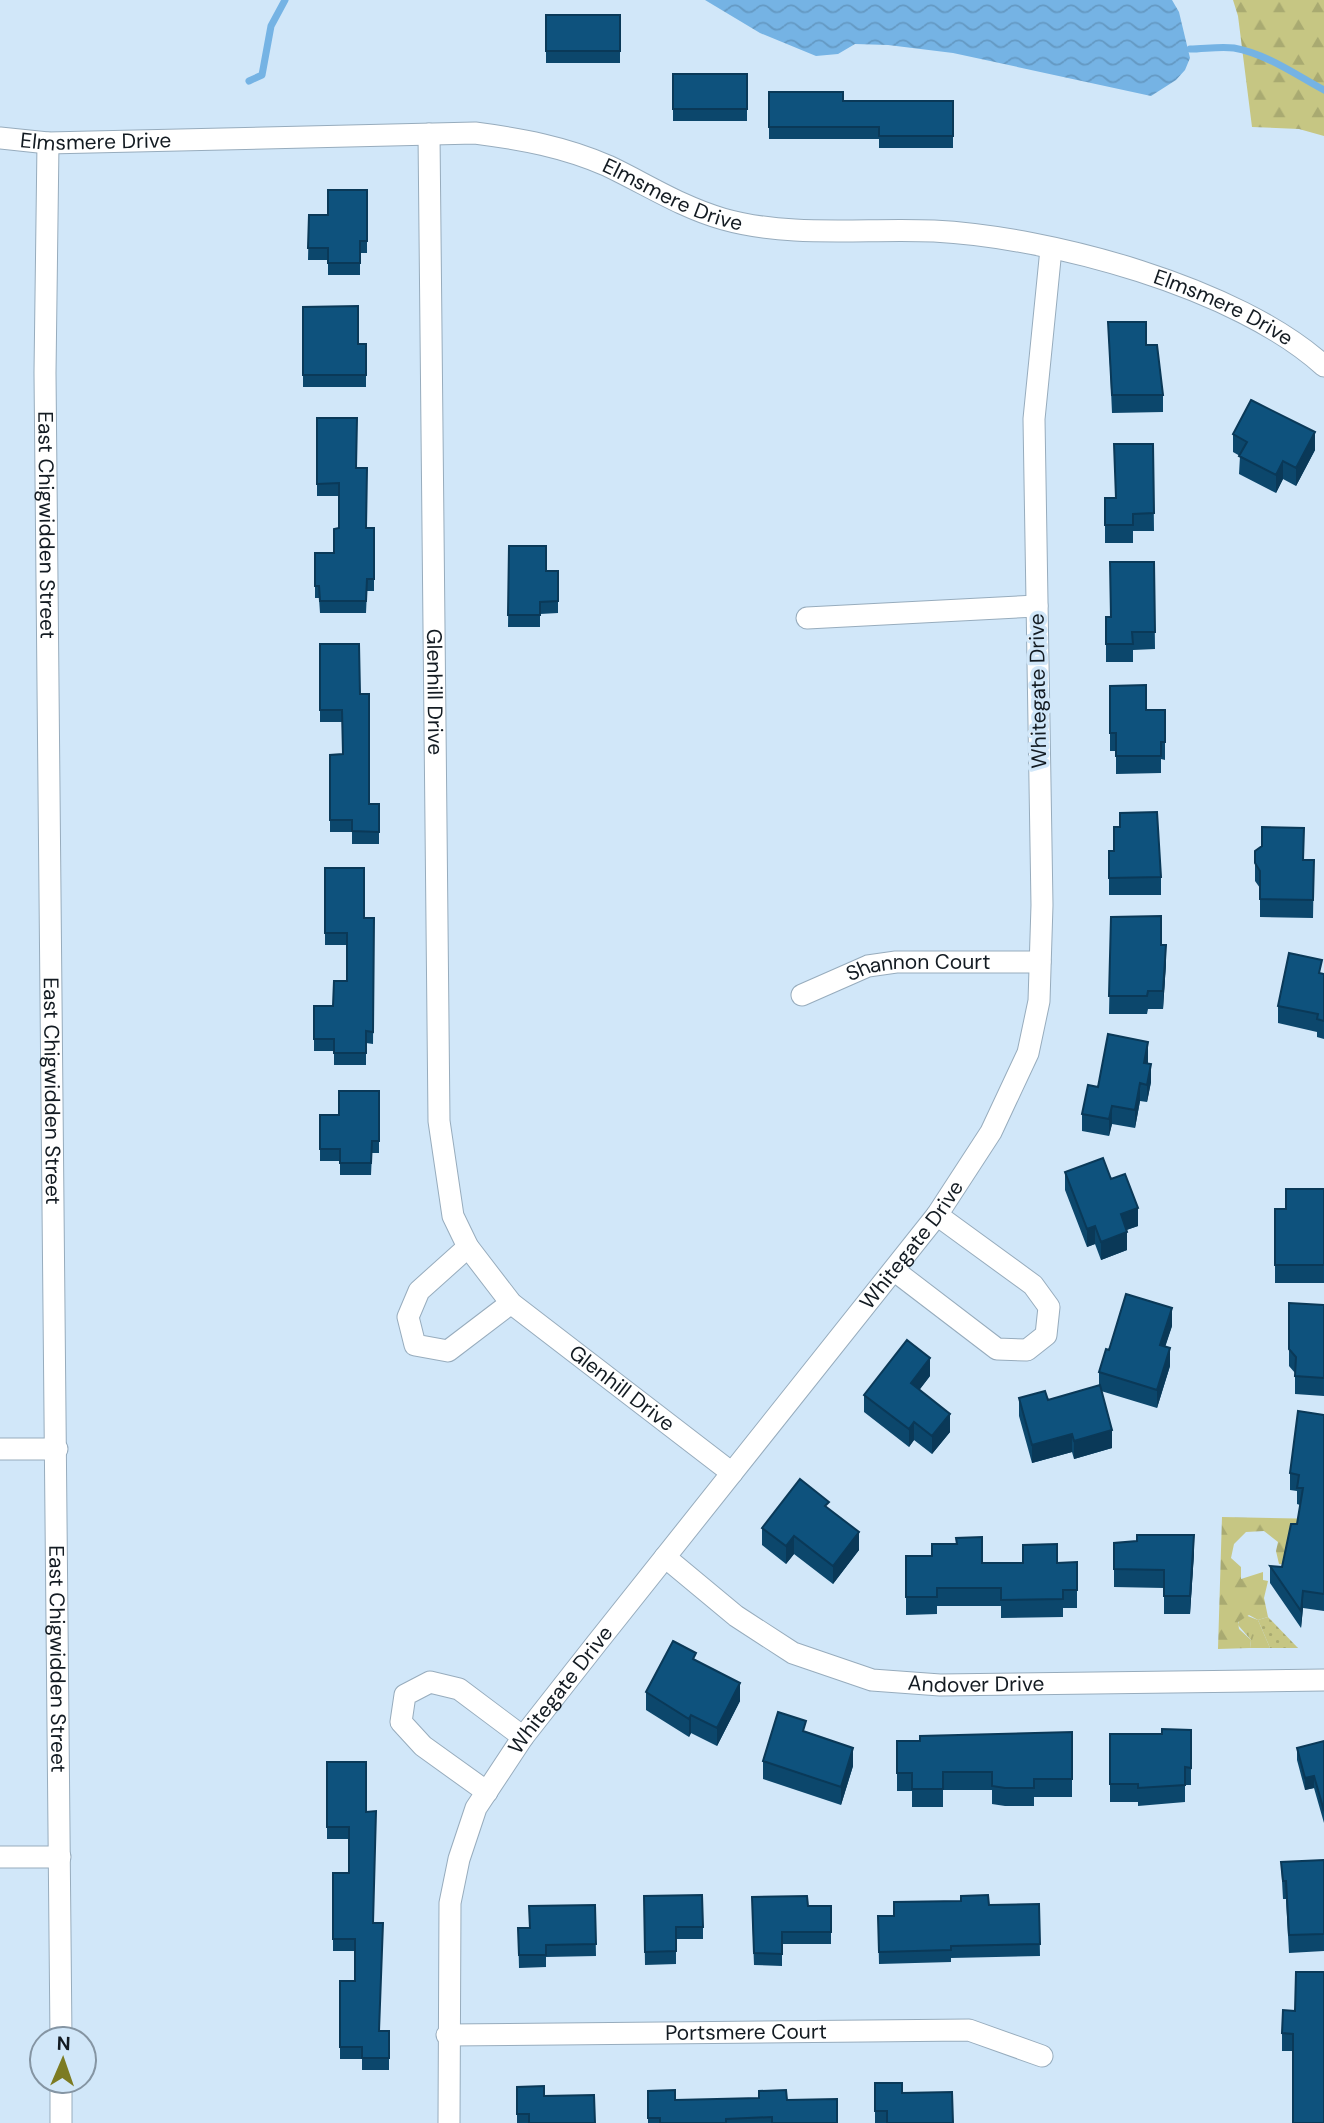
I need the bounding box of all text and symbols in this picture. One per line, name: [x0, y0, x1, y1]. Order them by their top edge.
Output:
street label: Elmsmere Drive: [19, 126, 172, 158]
street label: Elmsmere Drive: [598, 151, 745, 237]
street label: Elmsmere Drive: [1150, 263, 1299, 352]
street label: East Chigwidden Street: [31, 411, 62, 639]
street label: Whitegate Drive: [1023, 613, 1053, 769]
street label: Glenhill Drive: [420, 629, 449, 755]
street label: Shannon Court: [841, 948, 990, 988]
street label: East Chigwidden Street: [37, 977, 67, 1205]
street label: Whitegate Drive: [853, 1175, 970, 1315]
street label: Glenhill Drive: [563, 1339, 681, 1438]
street label: East Chigwidden Street: [42, 1545, 72, 1773]
street label: Whitegate Drive: [502, 1620, 619, 1759]
street label: Andover Drive: [907, 1669, 1045, 1699]
street label: Portsmere Court: [665, 2017, 827, 2047]
north arrow: [28, 2025, 98, 2095]
text: N: [56, 2031, 71, 2056]

